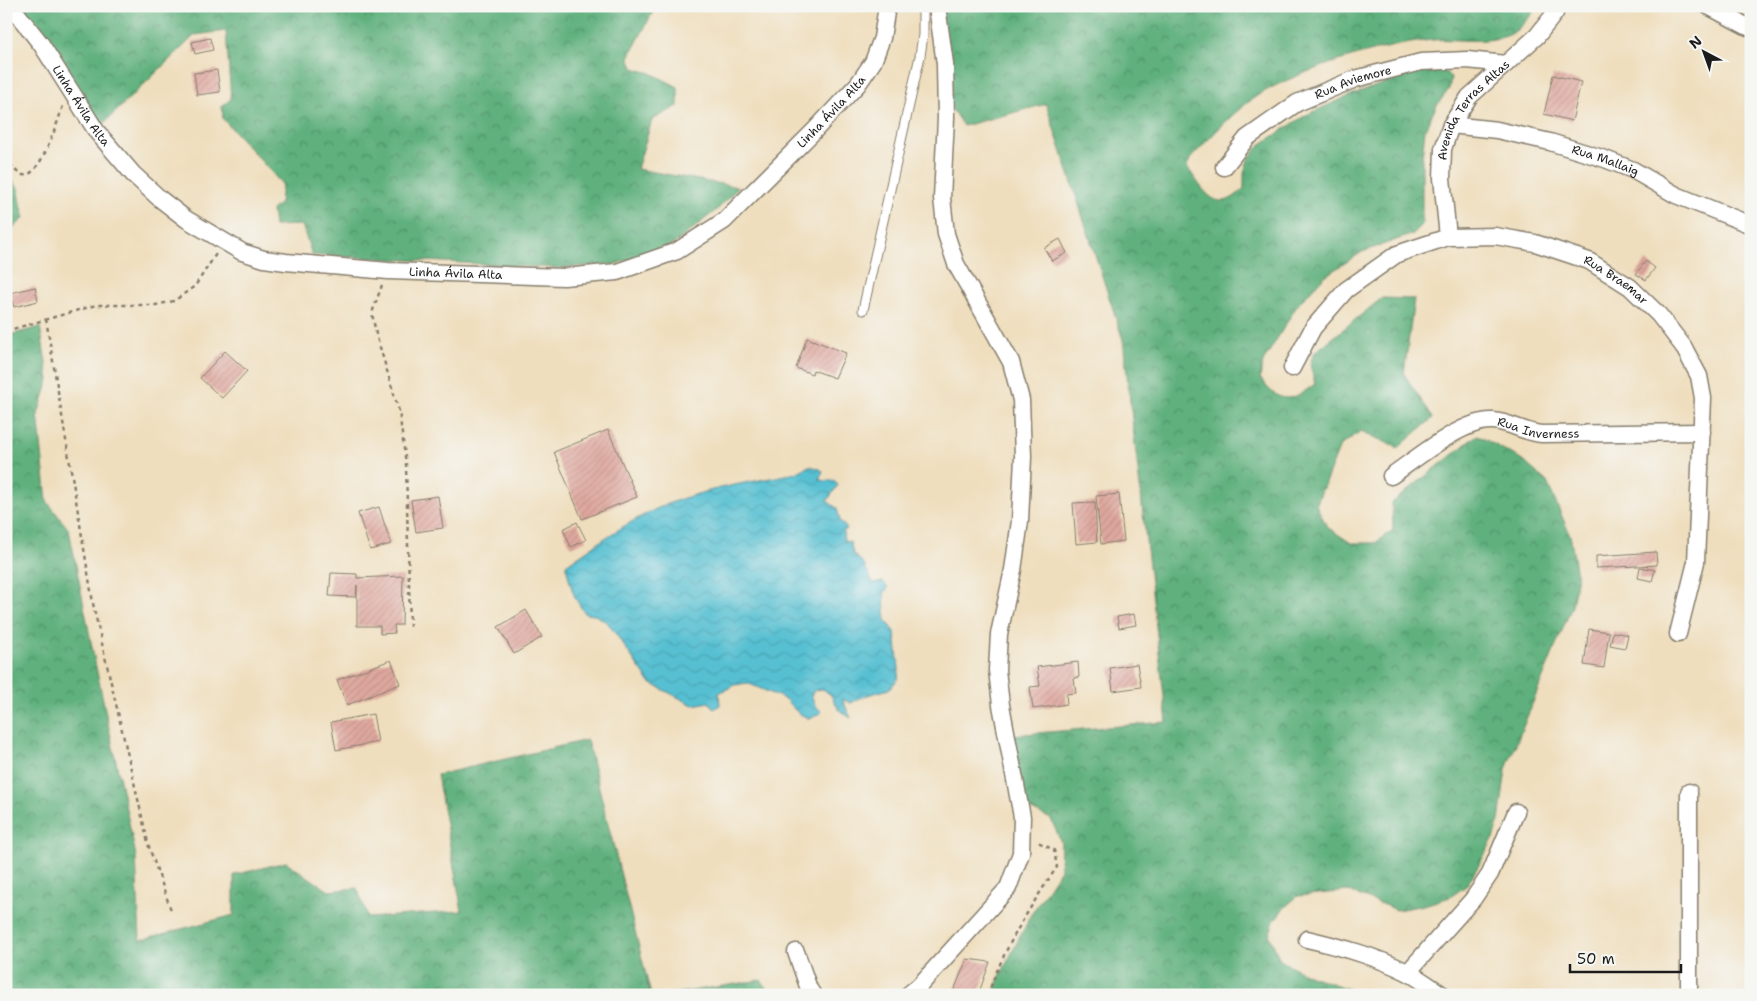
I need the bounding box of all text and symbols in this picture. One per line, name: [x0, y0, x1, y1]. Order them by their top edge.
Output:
north arrow: [1680, 28, 1730, 78]
text: N: [1685, 32, 1706, 53]
street label: Avenida Terras Altas: [1435, 56, 1513, 161]
street label: Linha Ávila Alta: [49, 62, 114, 150]
street label: Rua Aviemore: [1312, 62, 1393, 103]
street label: Linha Ávila Alta: [793, 72, 870, 152]
street label: Rua Mallaig: [1570, 141, 1642, 180]
street label: Rua Braemar: [1582, 252, 1652, 308]
street label: Linha Ávila Alta: [409, 264, 503, 283]
street label: Rua Inverness: [1496, 414, 1579, 442]
scale bar: [1570, 941, 1681, 973]
text: 50 m: [1577, 949, 1615, 969]

